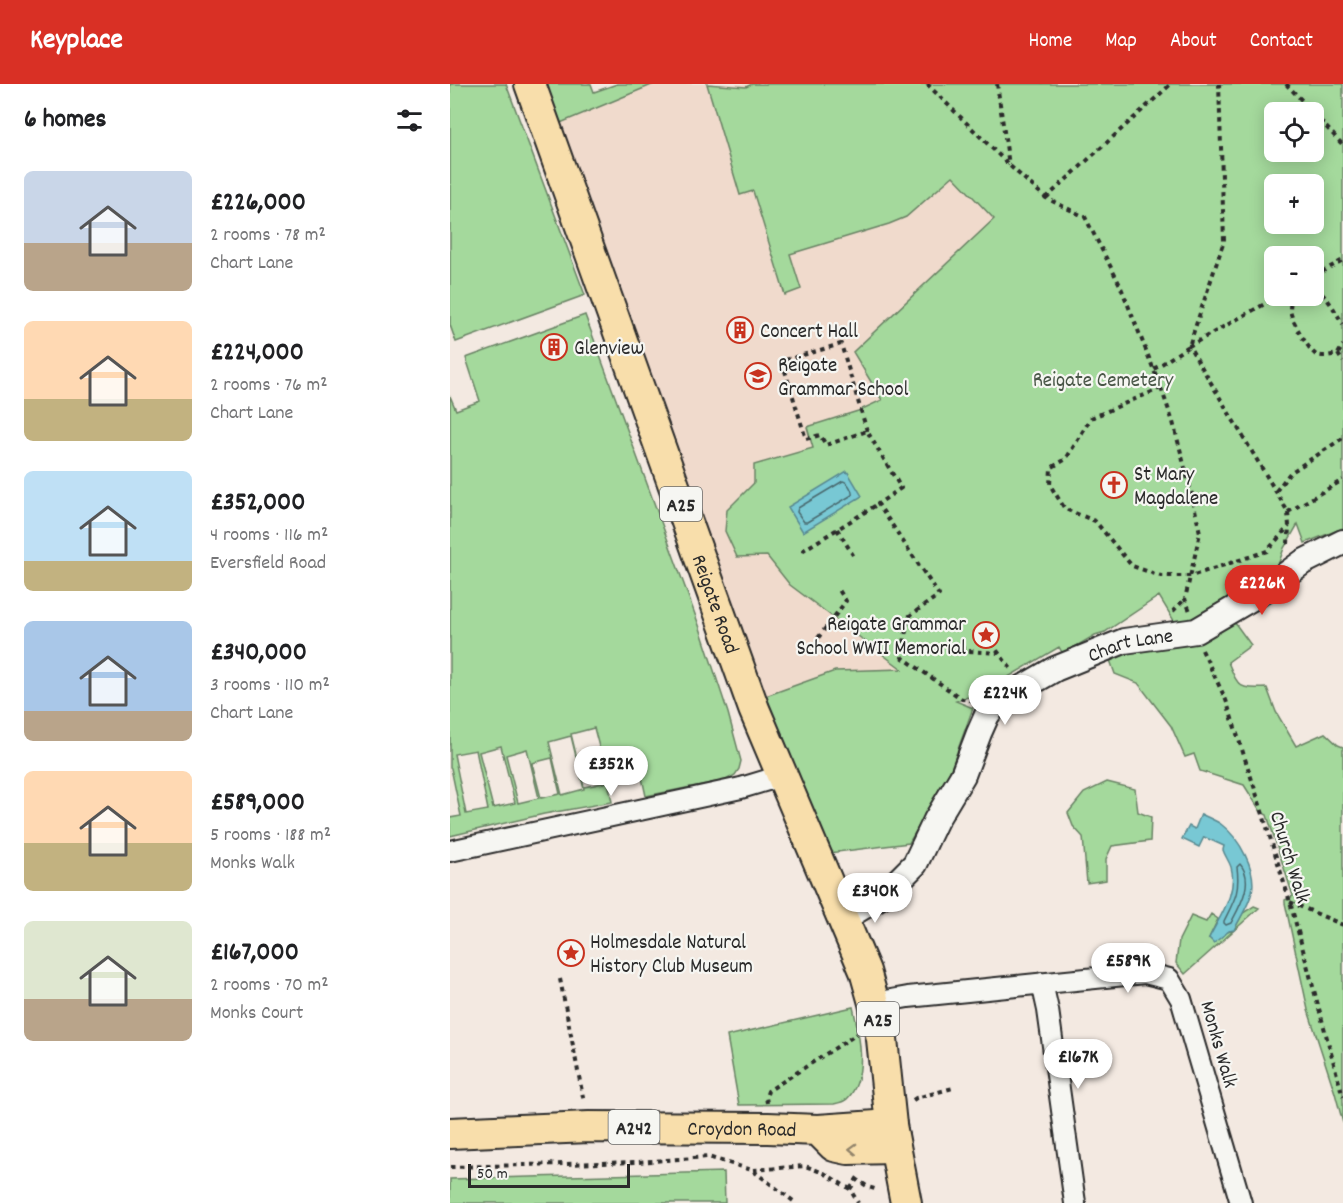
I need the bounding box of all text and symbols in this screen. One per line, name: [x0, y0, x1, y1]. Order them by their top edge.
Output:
text: Keyplace: [30, 22, 123, 62]
text: Home: [1028, 27, 1072, 57]
text: Map: [1105, 27, 1137, 57]
text: About: [1170, 27, 1217, 57]
text: Contact: [1250, 27, 1313, 57]
text: 6 homes: [24, 102, 106, 139]
map controls: [1264, 102, 1324, 306]
button: locate: [1264, 102, 1324, 162]
icon: filters: [393, 104, 426, 137]
button: +: [1264, 174, 1324, 234]
text: £226,000: [210, 185, 306, 222]
icon: home: [72, 195, 144, 267]
text: 2 rooms · 78 m²: [210, 222, 326, 250]
button: −: [1264, 246, 1324, 306]
text: Chart Lane: [210, 250, 293, 278]
building icon: Concert Hall: [725, 315, 755, 345]
place label: Concert Hall: [760, 318, 858, 348]
building icon: Glenview: [539, 332, 569, 362]
text: £224,000: [210, 335, 304, 372]
place label: Glenview: [574, 335, 644, 365]
icon: home: [72, 345, 144, 417]
place label: Reigate Grammar School: [778, 352, 909, 406]
school or university icon: Reigate Grammar School: [743, 361, 773, 391]
park label: Reigate Cemetery: [1033, 367, 1174, 397]
text: 2 rooms · 76 m²: [210, 372, 328, 400]
text: Chart Lane: [210, 400, 293, 428]
place label: St Mary Magdalene: [1134, 461, 1218, 515]
church icon: St Mary Magdalene: [1099, 470, 1129, 500]
text: £352,000: [210, 485, 305, 522]
road number: A25: [660, 487, 702, 521]
icon: home: [72, 495, 144, 567]
text: 4 rooms · 116 m²: [210, 522, 328, 550]
text: Eversfield Road: [210, 550, 326, 578]
street label: Reigate Road: [682, 551, 745, 658]
pin: £226K: [1220, 565, 1304, 616]
text: £226K: [1239, 570, 1285, 598]
place label: Reigate Grammar School WWII Memorial: [796, 611, 966, 665]
place icon: Reigate Grammar School WWII Memorial: [971, 620, 1001, 650]
street label: Chart Lane: [1084, 622, 1175, 672]
text: £340,000: [210, 635, 307, 672]
icon: home: [72, 645, 144, 717]
text: 3 rooms · 110 m²: [210, 672, 330, 700]
pin: £224K: [963, 675, 1047, 726]
text: £224K: [982, 680, 1028, 708]
text: Chart Lane: [210, 700, 293, 728]
pin: £352K: [569, 746, 653, 797]
text: £352K: [588, 751, 634, 779]
text: £589,000: [210, 785, 305, 822]
icon: home: [72, 795, 144, 867]
street label: Church Walk: [1260, 808, 1316, 908]
text: 5 rooms · 188 m²: [210, 822, 331, 850]
text: Monks Walk: [210, 850, 295, 878]
pin: £340K: [833, 873, 917, 924]
text: £340K: [851, 878, 899, 906]
place label: Holmesdale Natural History Club Museum: [590, 929, 753, 983]
text: £167,000: [210, 935, 299, 972]
place icon: Holmesdale Natural History Club Museum: [556, 938, 586, 968]
pin: £589K: [1086, 943, 1170, 994]
icon: home: [72, 945, 144, 1017]
text: £589K: [1105, 948, 1151, 976]
text: 2 rooms · 70 m²: [210, 972, 329, 1000]
street label: Monks Walk: [1190, 998, 1244, 1092]
text: Monks Court: [210, 1000, 303, 1028]
road number: A25: [857, 1002, 899, 1036]
pin: £167K: [1036, 1039, 1120, 1090]
text: £167K: [1057, 1044, 1099, 1072]
road number: A242: [608, 1110, 660, 1144]
street label: Croydon Road: [687, 1116, 797, 1147]
one-way arrow: [848, 1142, 857, 1155]
scale bar: [468, 1161, 630, 1188]
text: 50 m: [477, 1163, 508, 1186]

